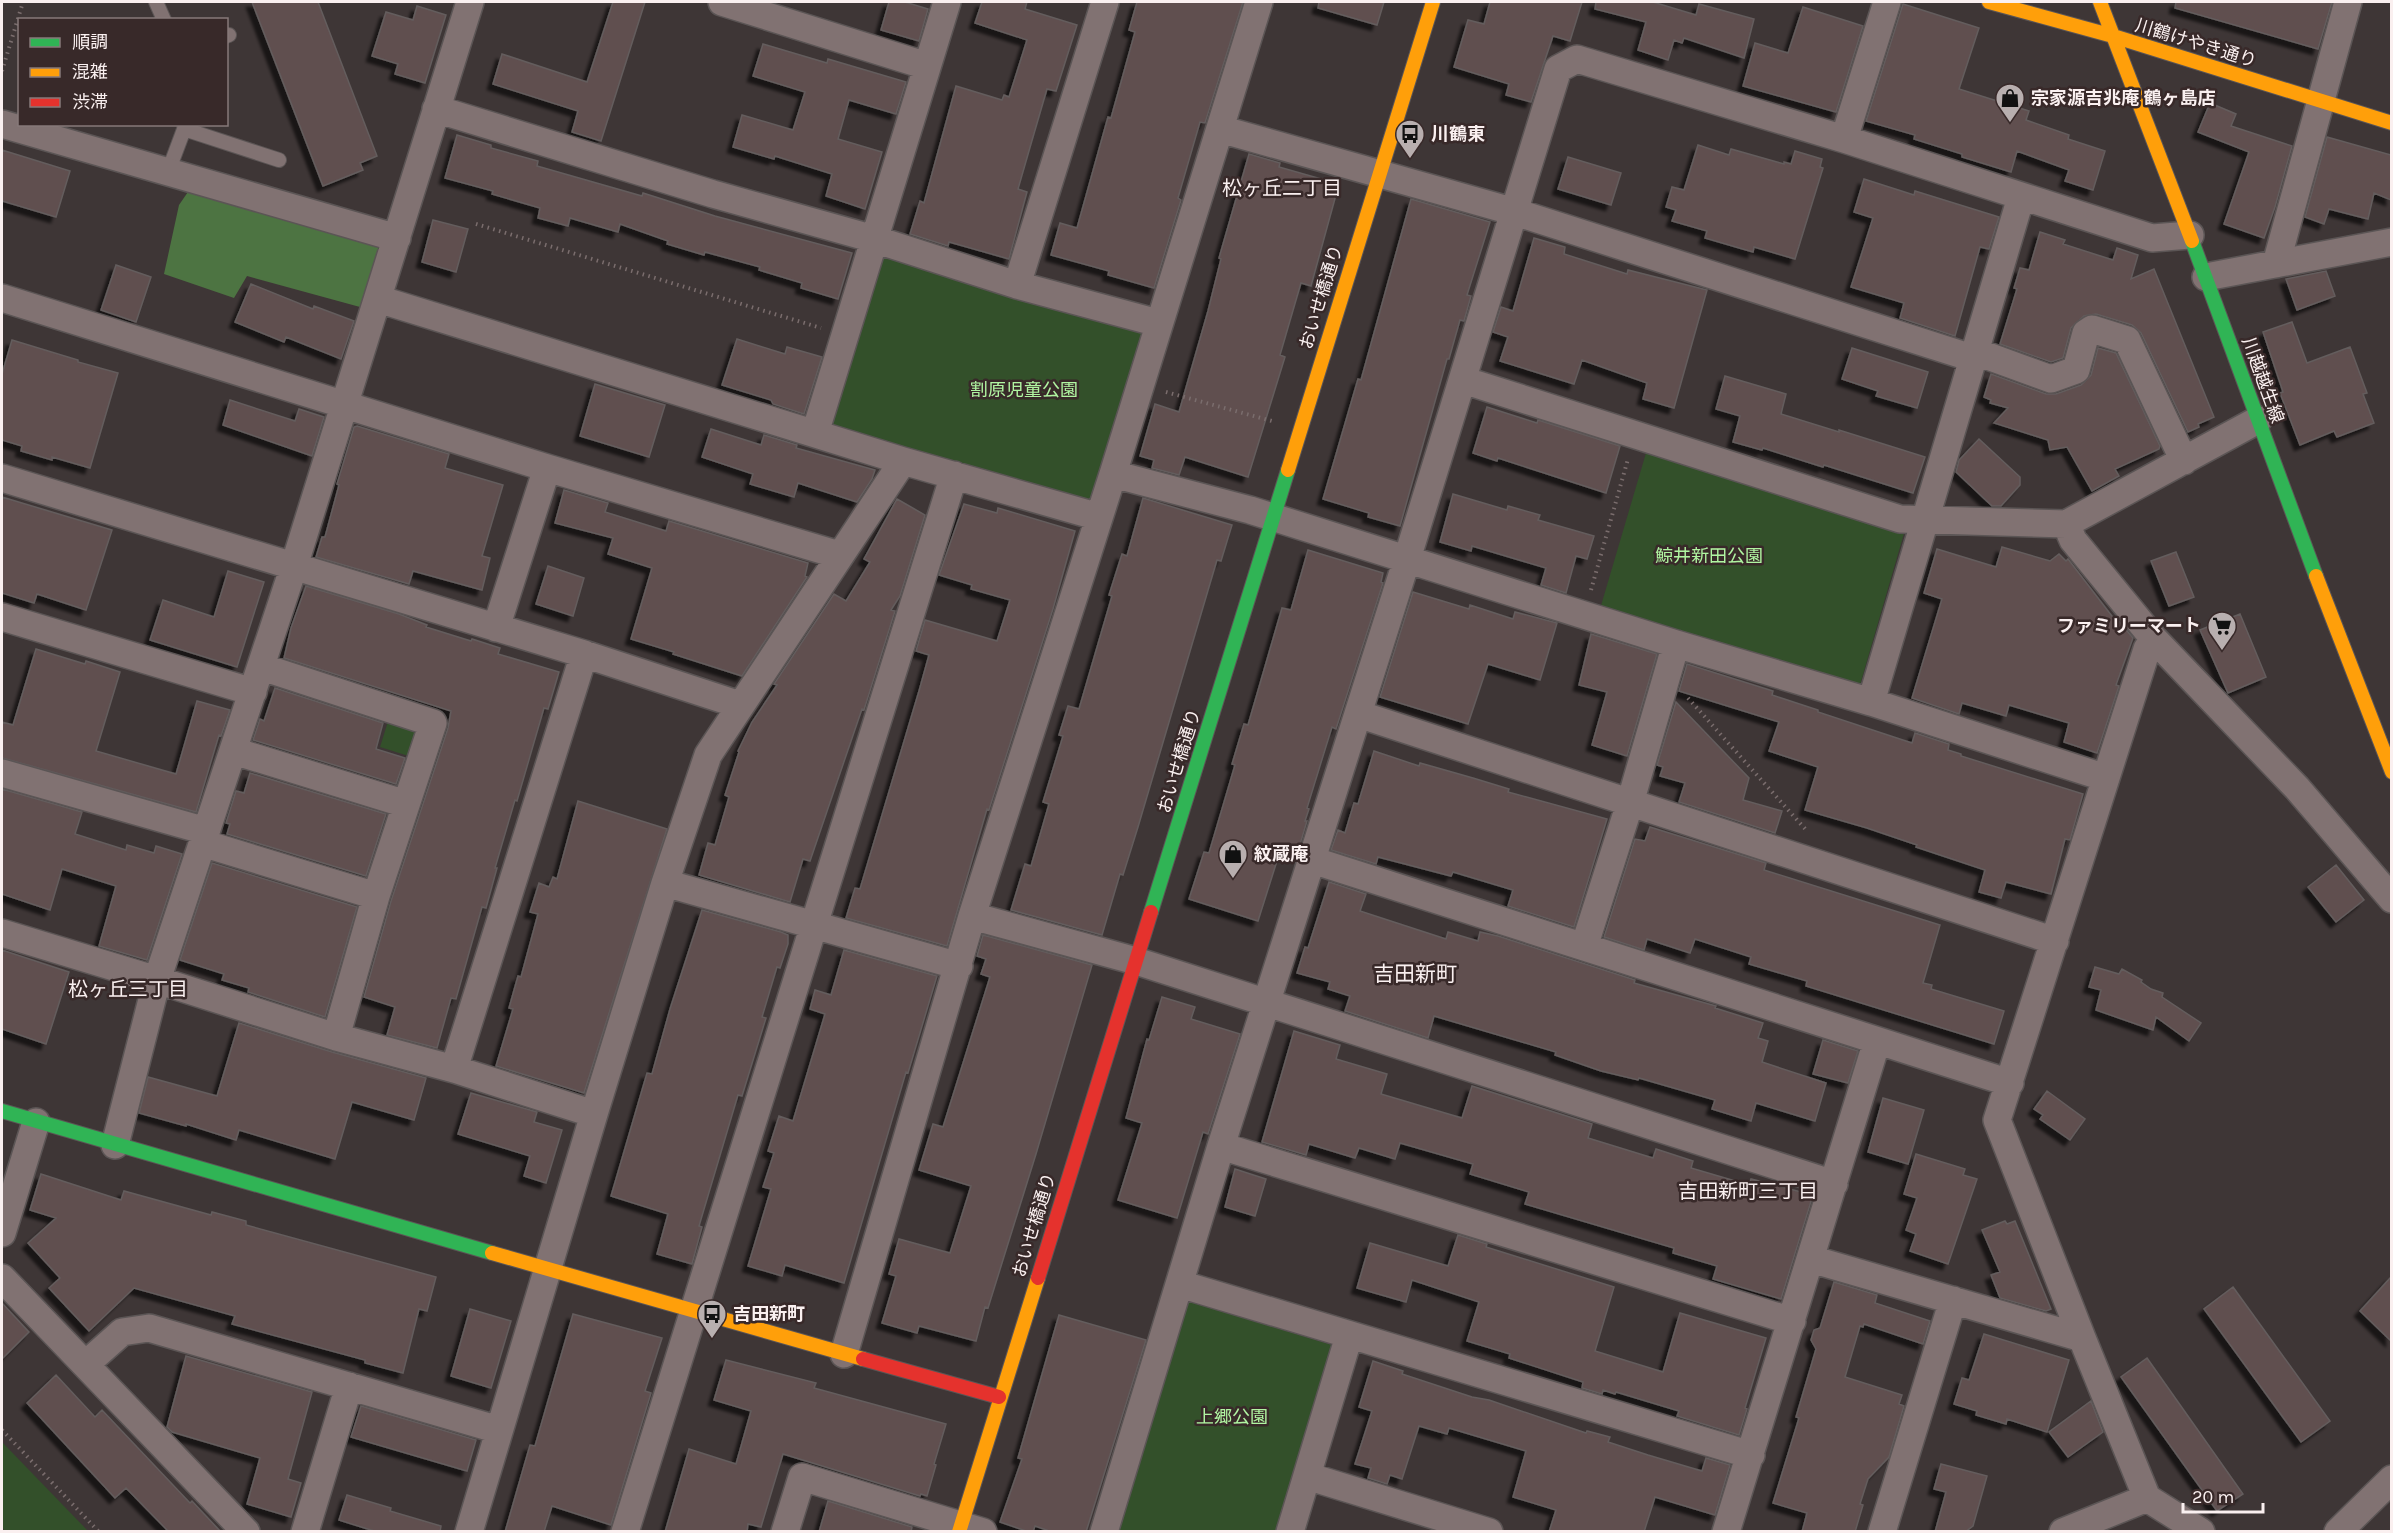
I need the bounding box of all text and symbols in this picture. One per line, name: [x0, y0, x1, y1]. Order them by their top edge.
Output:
street label: 川鶴けやき通り: [2133, 14, 2259, 72]
legend: [18, 18, 228, 126]
text: 順調: [72, 31, 108, 53]
text: 混雑: [72, 61, 108, 83]
shop icon: 宗家源吉兆庵 鶴ヶ島店: [1994, 82, 2026, 124]
place label: 宗家源吉兆庵 鶴ヶ島店: [2031, 87, 2216, 109]
text: 渋滞: [72, 91, 108, 113]
bus stop icon: 川鶴東: [1394, 118, 1426, 160]
place label: 川鶴東: [1431, 123, 1485, 145]
district label: 松ヶ丘二丁目: [1222, 177, 1342, 200]
street label: おいせ橋通り: [1295, 242, 1347, 352]
street label: 川越越生線: [2237, 334, 2289, 426]
park label: 割原児童公園: [970, 379, 1078, 401]
park label: 鯨井新田公園: [1655, 545, 1763, 567]
supermarket icon: ファミリーマート: [2206, 610, 2238, 652]
place label: ファミリーマート: [2057, 615, 2201, 637]
street label: おいせ橋通り: [1153, 706, 1205, 816]
shop icon: 紋蔵庵: [1217, 838, 1249, 880]
place label: 紋蔵庵: [1254, 843, 1308, 865]
district label: 吉田新町: [1373, 962, 1457, 986]
district label: 松ヶ丘三丁目: [68, 978, 188, 1001]
street label: おいせ橋通り: [1008, 1170, 1060, 1280]
district label: 吉田新町三丁目: [1678, 1180, 1818, 1203]
bus stop icon: 吉田新町: [696, 1298, 728, 1340]
place label: 吉田新町: [733, 1303, 805, 1325]
park label: 上郷公園: [1196, 1406, 1268, 1428]
scale bar: [2183, 1476, 2262, 1514]
text: 20 m: [2192, 1486, 2234, 1508]

